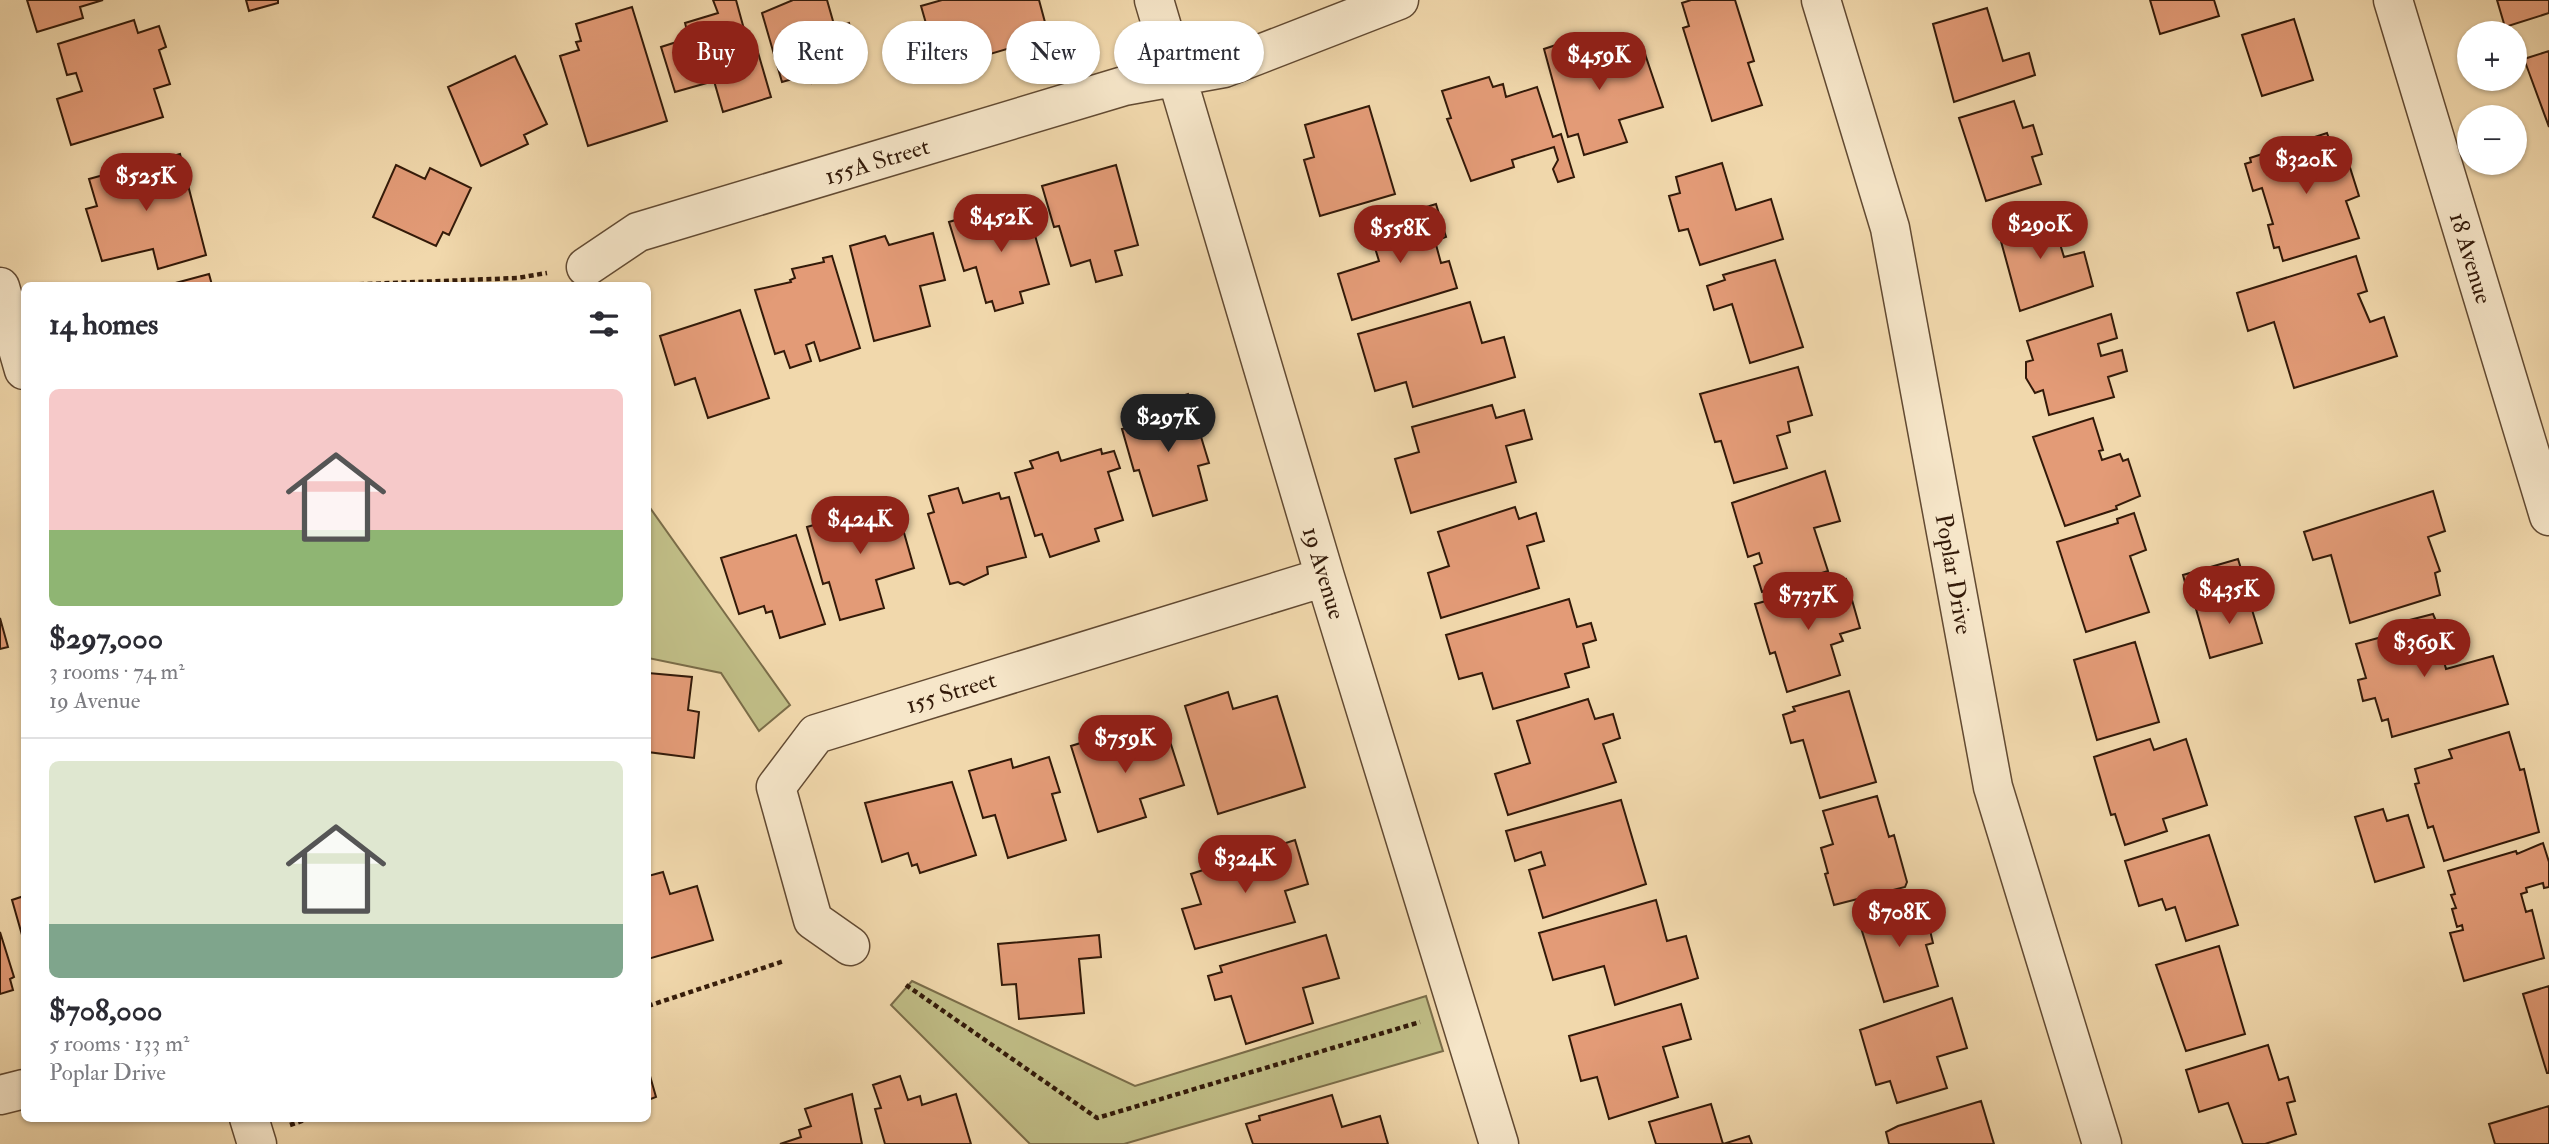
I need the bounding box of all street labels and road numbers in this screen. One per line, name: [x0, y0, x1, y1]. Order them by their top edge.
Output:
street label: 155A Street: [821, 131, 933, 192]
street label: 18 Avenue: [2442, 208, 2499, 308]
street label: Poplar Drive: [1928, 511, 1979, 637]
street label: 19 Avenue: [1295, 523, 1352, 623]
street label: 155 Street: [902, 664, 1000, 721]

